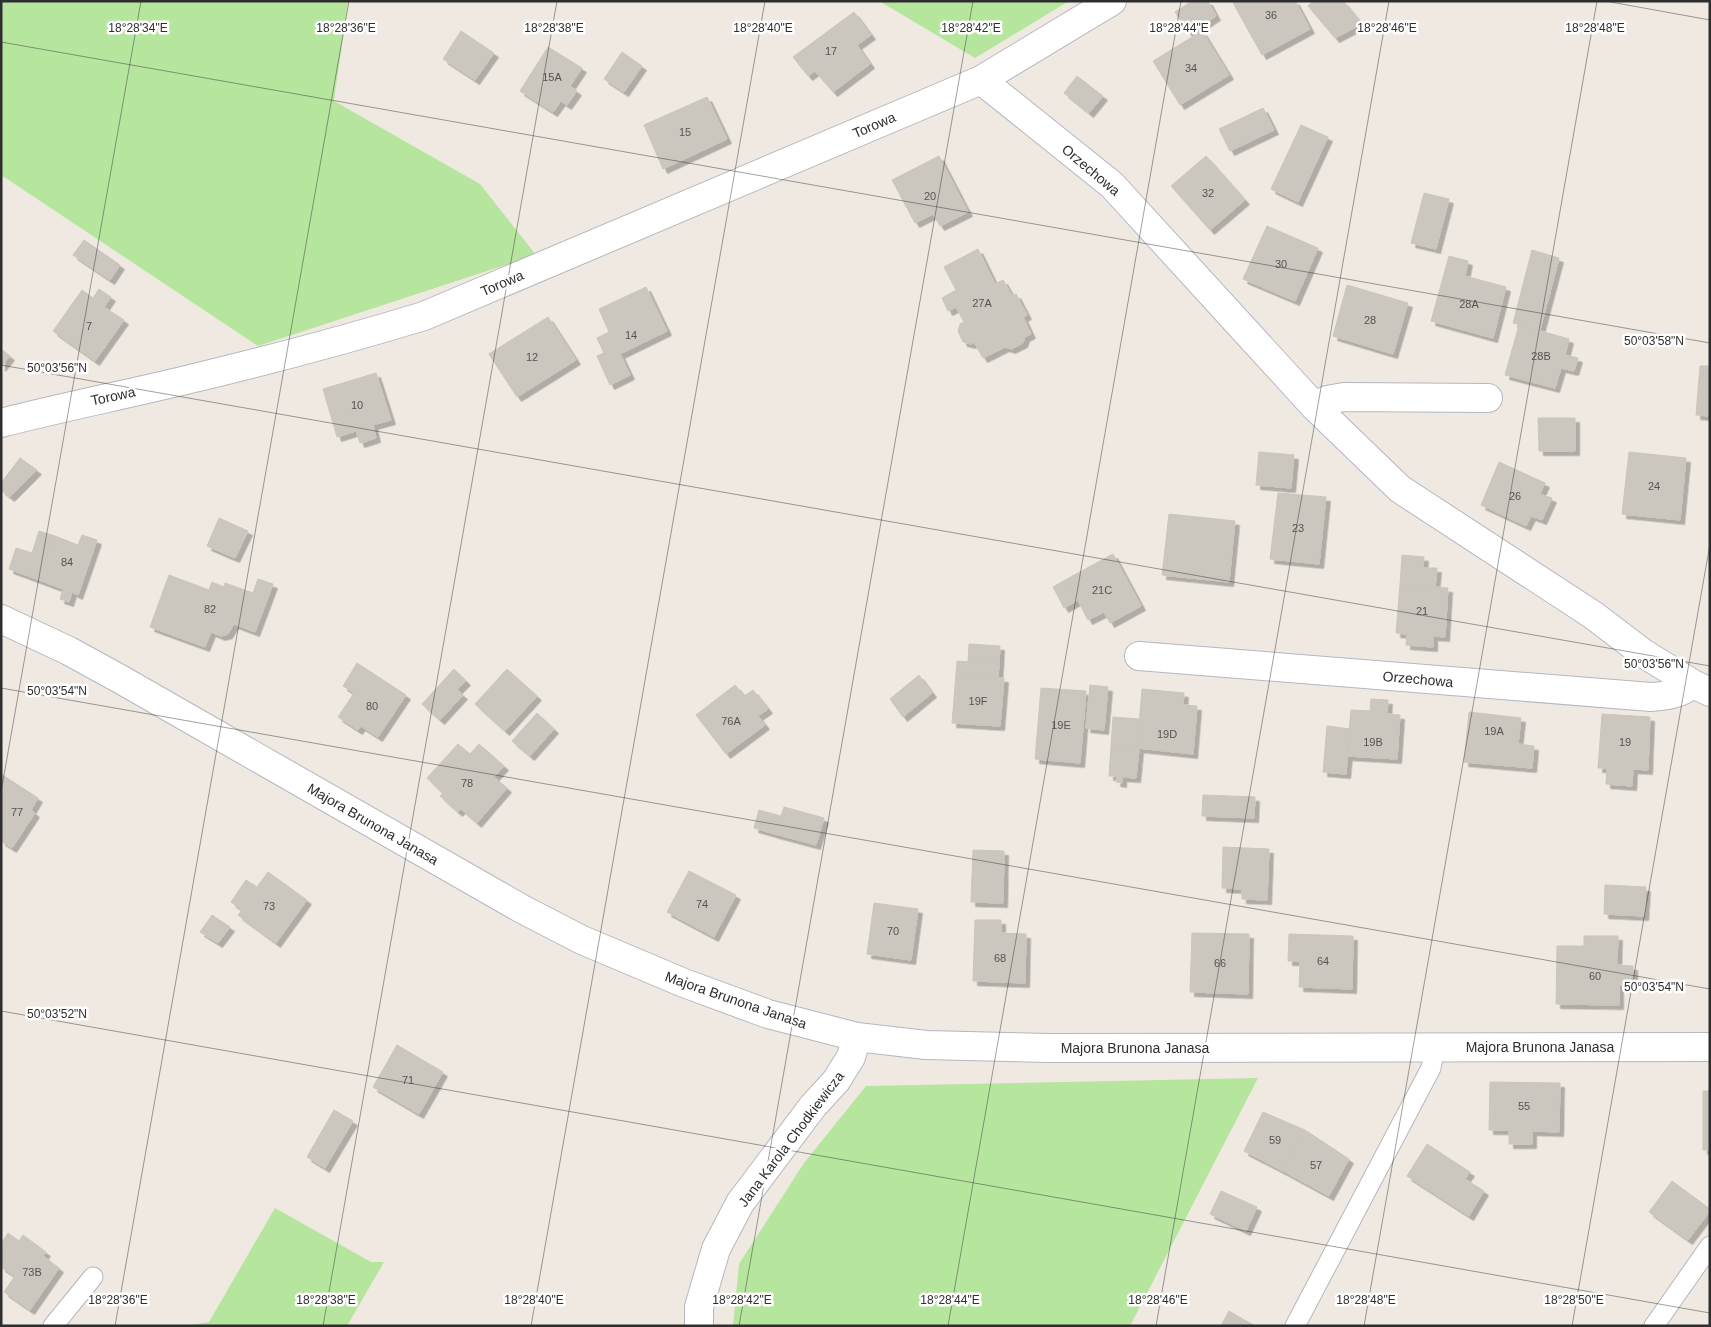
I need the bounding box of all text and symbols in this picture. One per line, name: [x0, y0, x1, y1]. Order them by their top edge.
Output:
house number: 36: [1265, 9, 1277, 21]
text: 18°28'34"E: [108, 21, 168, 35]
text: 18°28'36"E: [316, 21, 376, 35]
text: 18°28'38"E: [524, 21, 584, 35]
text: 18°28'40"E: [733, 21, 793, 35]
text: 18°28'42"E: [941, 21, 1001, 35]
text: 18°28'44"E: [1149, 21, 1209, 35]
text: 18°28'46"E: [1357, 21, 1417, 35]
text: 18°28'48"E: [1565, 21, 1625, 35]
house number: 17: [825, 45, 837, 57]
house number: 34: [1185, 62, 1197, 74]
house number: 15A: [542, 71, 562, 83]
street label: Torowa: [850, 109, 898, 141]
house number: 15: [679, 126, 691, 138]
street label: Orzechowa: [1059, 141, 1123, 199]
house number: 32: [1202, 187, 1214, 199]
house number: 20: [924, 190, 936, 202]
house number: 30: [1275, 258, 1287, 270]
street label: Torowa: [478, 267, 526, 299]
house number: 27A: [972, 297, 992, 309]
house number: 28A: [1459, 298, 1479, 310]
house number: 28: [1364, 314, 1376, 326]
house number: 7: [86, 320, 92, 332]
house number: 14: [625, 329, 637, 341]
text: 50°03'58"N: [1624, 334, 1684, 348]
house number: 28B: [1531, 350, 1551, 362]
house number: 12: [526, 351, 538, 363]
text: 50°03'56"N: [27, 361, 87, 375]
street label: Torowa: [89, 383, 137, 409]
house number: 10: [351, 399, 363, 411]
house number: 24: [1648, 480, 1660, 492]
house number: 26: [1509, 490, 1521, 502]
house number: 23: [1292, 522, 1304, 534]
house number: 84: [61, 556, 73, 568]
house number: 21C: [1092, 584, 1112, 596]
house number: 82: [204, 603, 216, 615]
house number: 21: [1416, 605, 1428, 617]
text: 50°03'56"N: [1624, 657, 1684, 671]
street label: Orzechowa: [1382, 668, 1454, 690]
text: 50°03'54"N: [27, 684, 87, 698]
house number: 19F: [969, 695, 988, 707]
house number: 80: [366, 700, 378, 712]
house number: 76A: [721, 715, 741, 727]
house number: 19E: [1051, 719, 1071, 731]
house number: 19A: [1484, 725, 1504, 737]
house number: 19D: [1157, 728, 1177, 740]
house number: 19B: [1363, 736, 1383, 748]
house number: 19: [1619, 736, 1631, 748]
house number: 78: [461, 777, 473, 789]
street label: Majora Brunona Janasa: [305, 780, 442, 868]
house number: 77: [11, 806, 23, 818]
house number: 74: [696, 898, 708, 910]
house number: 73: [263, 900, 275, 912]
house number: 70: [887, 925, 899, 937]
house number: 68: [994, 952, 1006, 964]
house number: 64: [1317, 955, 1329, 967]
house number: 66: [1214, 957, 1226, 969]
street label: Majora Brunona Janasa: [663, 968, 809, 1032]
house number: 60: [1589, 970, 1601, 982]
text: 50°03'54"N: [1624, 980, 1684, 994]
text: 50°03'52"N: [27, 1007, 87, 1021]
street label: Majora Brunona Janasa: [1466, 1039, 1615, 1055]
street label: Majora Brunona Janasa: [1061, 1040, 1210, 1056]
street label: Jana Karola Chodkiewicza: [735, 1068, 847, 1210]
house number: 71: [402, 1074, 414, 1086]
house number: 55: [1518, 1100, 1530, 1112]
house number: 59: [1269, 1134, 1281, 1146]
house number: 57: [1310, 1159, 1322, 1171]
house number: 73B: [22, 1266, 42, 1278]
text: 18°28'36"E: [88, 1293, 148, 1307]
text: 18°28'38"E: [296, 1293, 356, 1307]
text: 18°28'40"E: [504, 1293, 564, 1307]
text: 18°28'42"E: [712, 1293, 772, 1307]
text: 18°28'44"E: [920, 1293, 980, 1307]
text: 18°28'46"E: [1128, 1293, 1188, 1307]
text: 18°28'48"E: [1336, 1293, 1396, 1307]
text: 18°28'50"E: [1544, 1293, 1604, 1307]

